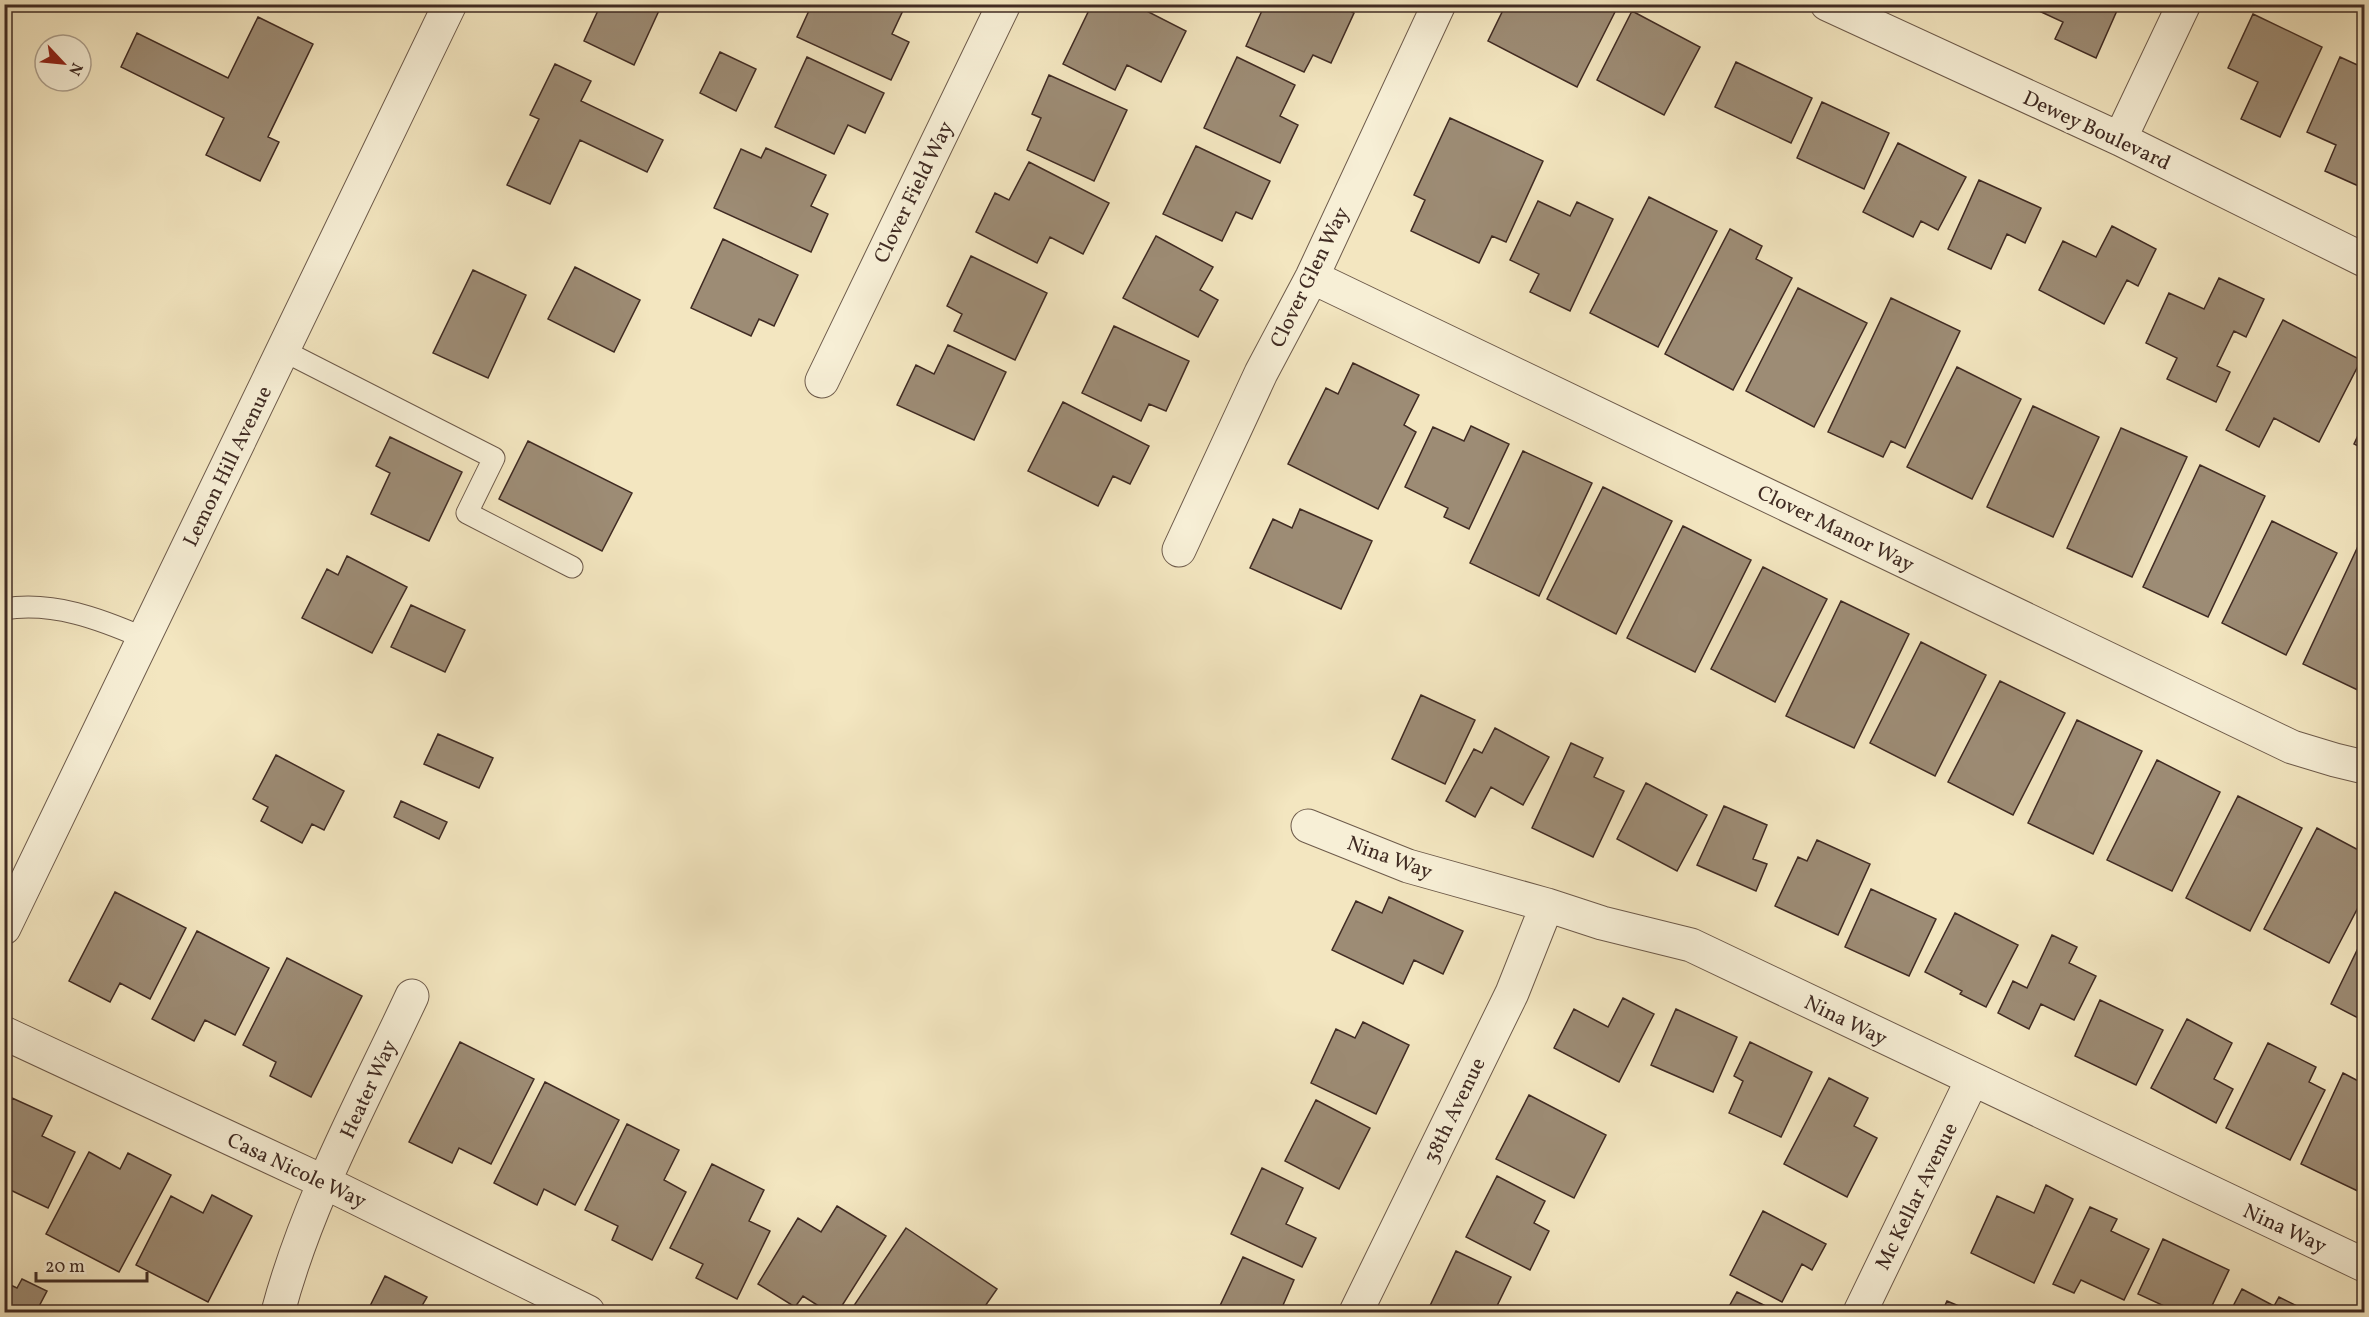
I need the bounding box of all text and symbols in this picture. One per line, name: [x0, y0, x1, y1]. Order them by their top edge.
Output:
north arrow: [33, 33, 93, 93]
text: N: [62, 59, 87, 79]
street label: Dewey Boulevard: [2018, 84, 2175, 178]
street label: Clover Field Way: [867, 116, 962, 269]
street label: Clover Glen Way: [1264, 202, 1357, 353]
street label: Lemon Hill Avenue: [177, 381, 280, 552]
street label: Clover Manor Way: [1752, 479, 1919, 580]
street label: Nina Way: [1343, 830, 1437, 888]
street label: Nina Way: [1799, 989, 1892, 1054]
street label: Heater Way: [334, 1035, 405, 1144]
street label: 38th Avenue: [1417, 1053, 1493, 1168]
street label: Mc Kellar Avenue: [1869, 1118, 1966, 1275]
street label: Casa Nicole Way: [222, 1126, 371, 1217]
street label: Nina Way: [2238, 1197, 2332, 1262]
scale bar: [36, 1245, 147, 1283]
text: 20 m: [45, 1255, 85, 1280]

